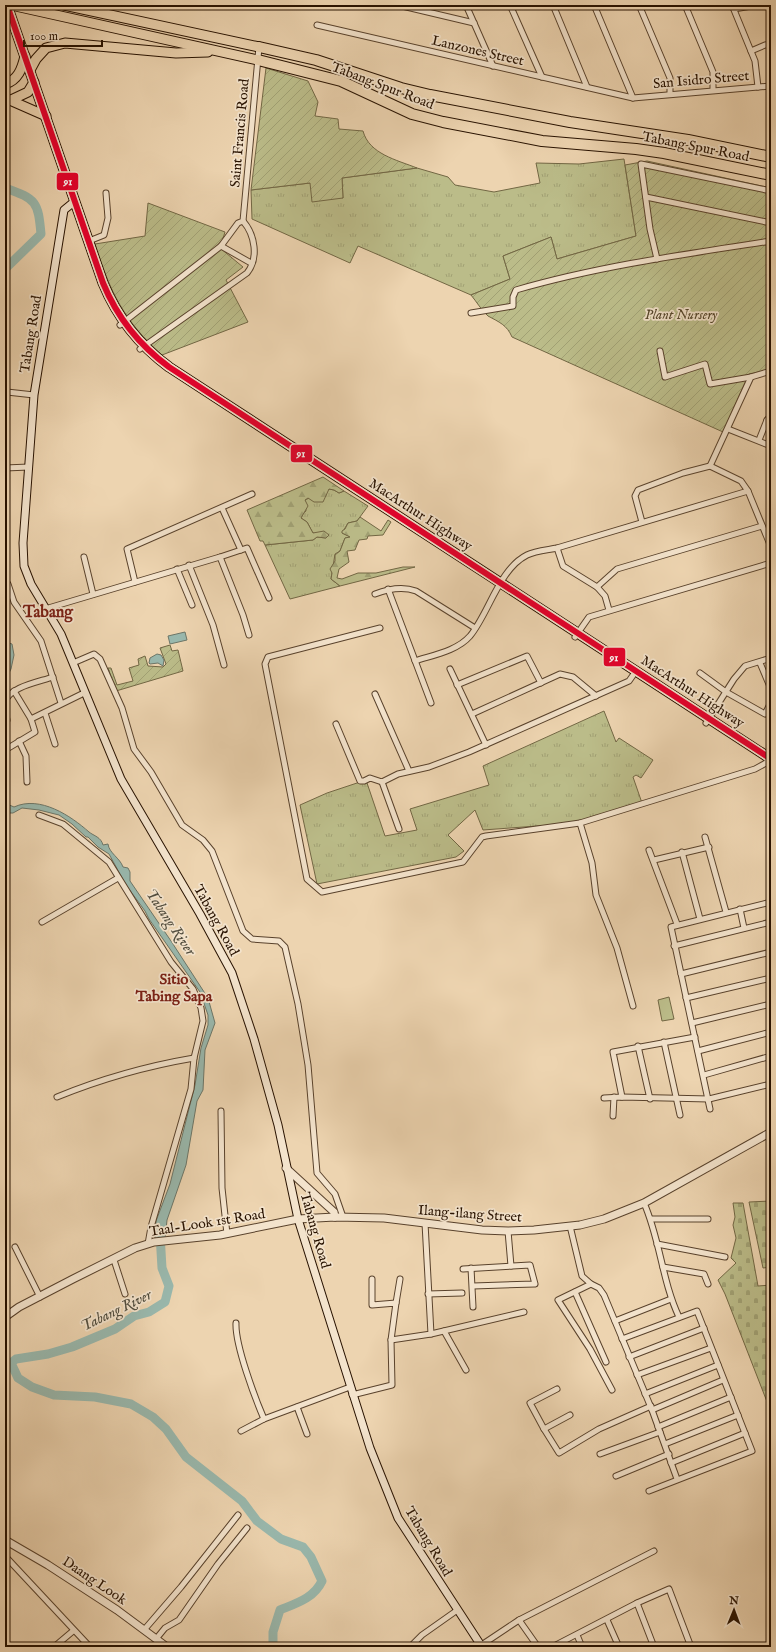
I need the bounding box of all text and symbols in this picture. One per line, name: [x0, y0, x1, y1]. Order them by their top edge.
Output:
scale bar: [24, 22, 102, 48]
text: 100 m: [30, 29, 58, 44]
street label: Lanzones Street: [430, 32, 526, 70]
street label: Tabang Spur Road: [329, 58, 437, 114]
street label: San Isidro Street: [652, 67, 750, 93]
street label: Saint Francis Road: [226, 77, 254, 188]
street label: Tabang Spur Road: [641, 128, 751, 166]
line badge: 91: [56, 172, 79, 191]
text: 91: [63, 175, 72, 189]
street label: Tabang Road: [16, 293, 46, 374]
park label: Plant Nursery: [645, 306, 718, 324]
line badge: 91: [290, 444, 313, 463]
text: 91: [296, 447, 305, 461]
street label: MacArthur Highway: [365, 475, 476, 555]
district label: Tabang: [22, 603, 74, 623]
line badge: 91: [603, 647, 626, 667]
text: 91: [609, 651, 618, 665]
street label: MacArthur Highway: [637, 652, 748, 732]
street label: Tabang Road: [189, 882, 243, 960]
water label: Tabang River: [140, 885, 200, 961]
district label: Sitio Tabing Sapa: [135, 970, 213, 1006]
street label: Tabang Road: [296, 1190, 335, 1271]
street label: Ilang-ilang Street: [417, 1201, 523, 1227]
street label: Taal-Look 1st Road: [148, 1205, 267, 1241]
water label: Tabang River: [78, 1285, 156, 1337]
street label: Tabang Road: [400, 1503, 456, 1580]
street label: Daang Look: [59, 1553, 131, 1609]
north arrow: [714, 1590, 754, 1630]
text: N: [728, 1594, 740, 1608]

